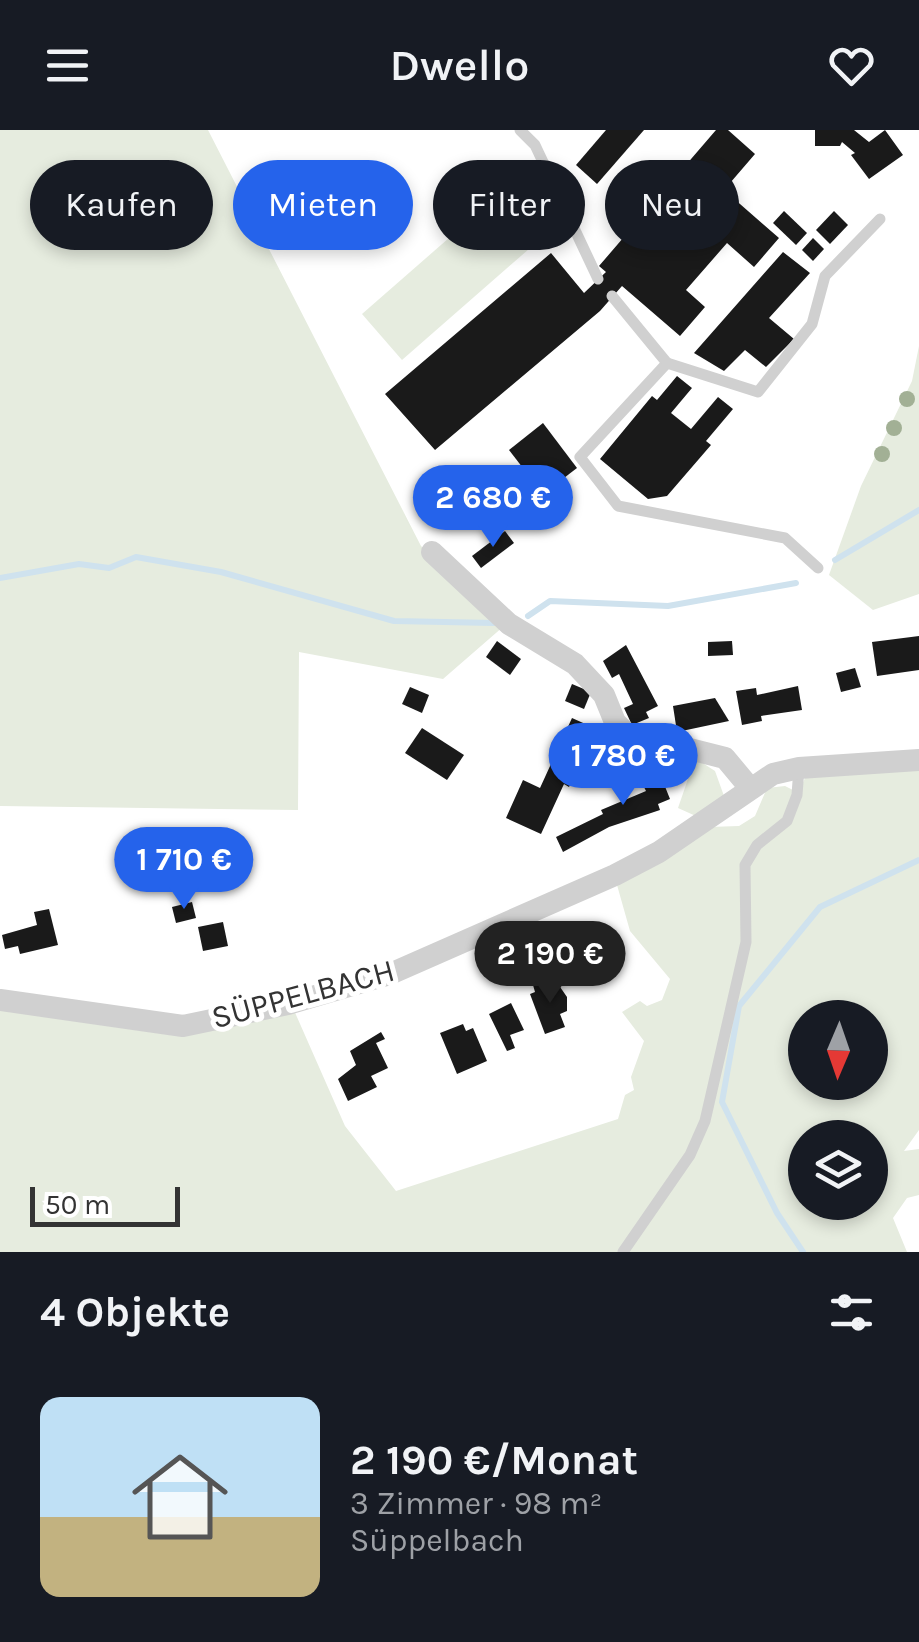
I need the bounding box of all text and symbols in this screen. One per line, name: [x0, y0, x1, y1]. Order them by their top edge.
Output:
icon: menu: [40, 38, 95, 93]
icon: heart: [824, 38, 879, 93]
text: Dwello: [390, 39, 529, 91]
chip: Kaufen: [30, 160, 213, 250]
chip: Mieten: [233, 160, 413, 250]
chip: Filter: [433, 160, 585, 250]
chip: Neu: [605, 160, 739, 250]
pin: 2 680 €: [401, 465, 585, 550]
text: 2 680 €: [435, 479, 551, 516]
pin: 1 780 €: [531, 723, 715, 808]
text: 1 780 €: [571, 737, 675, 774]
pin: 1 710 €: [92, 827, 276, 912]
text: 1 710 €: [136, 841, 232, 878]
pin: 2 190 €: [458, 921, 642, 1006]
text: 2 190 €: [497, 935, 604, 972]
street label: SÜPPELBACH: [207, 952, 399, 1036]
north arrow: [788, 1000, 888, 1100]
map controls: [788, 1000, 888, 1220]
button: layers: [788, 1120, 888, 1220]
scale bar: [30, 1182, 180, 1226]
text: 50 m: [45, 1188, 110, 1221]
icon: filters: [824, 1285, 879, 1340]
text: 4 Objekte: [40, 1287, 230, 1337]
text: 2 190 €/Monat: [350, 1435, 638, 1485]
icon: home: [120, 1437, 240, 1557]
text: 3 Zimmer · 98 m²: [350, 1485, 602, 1522]
text: Süppelbach: [350, 1522, 524, 1559]

